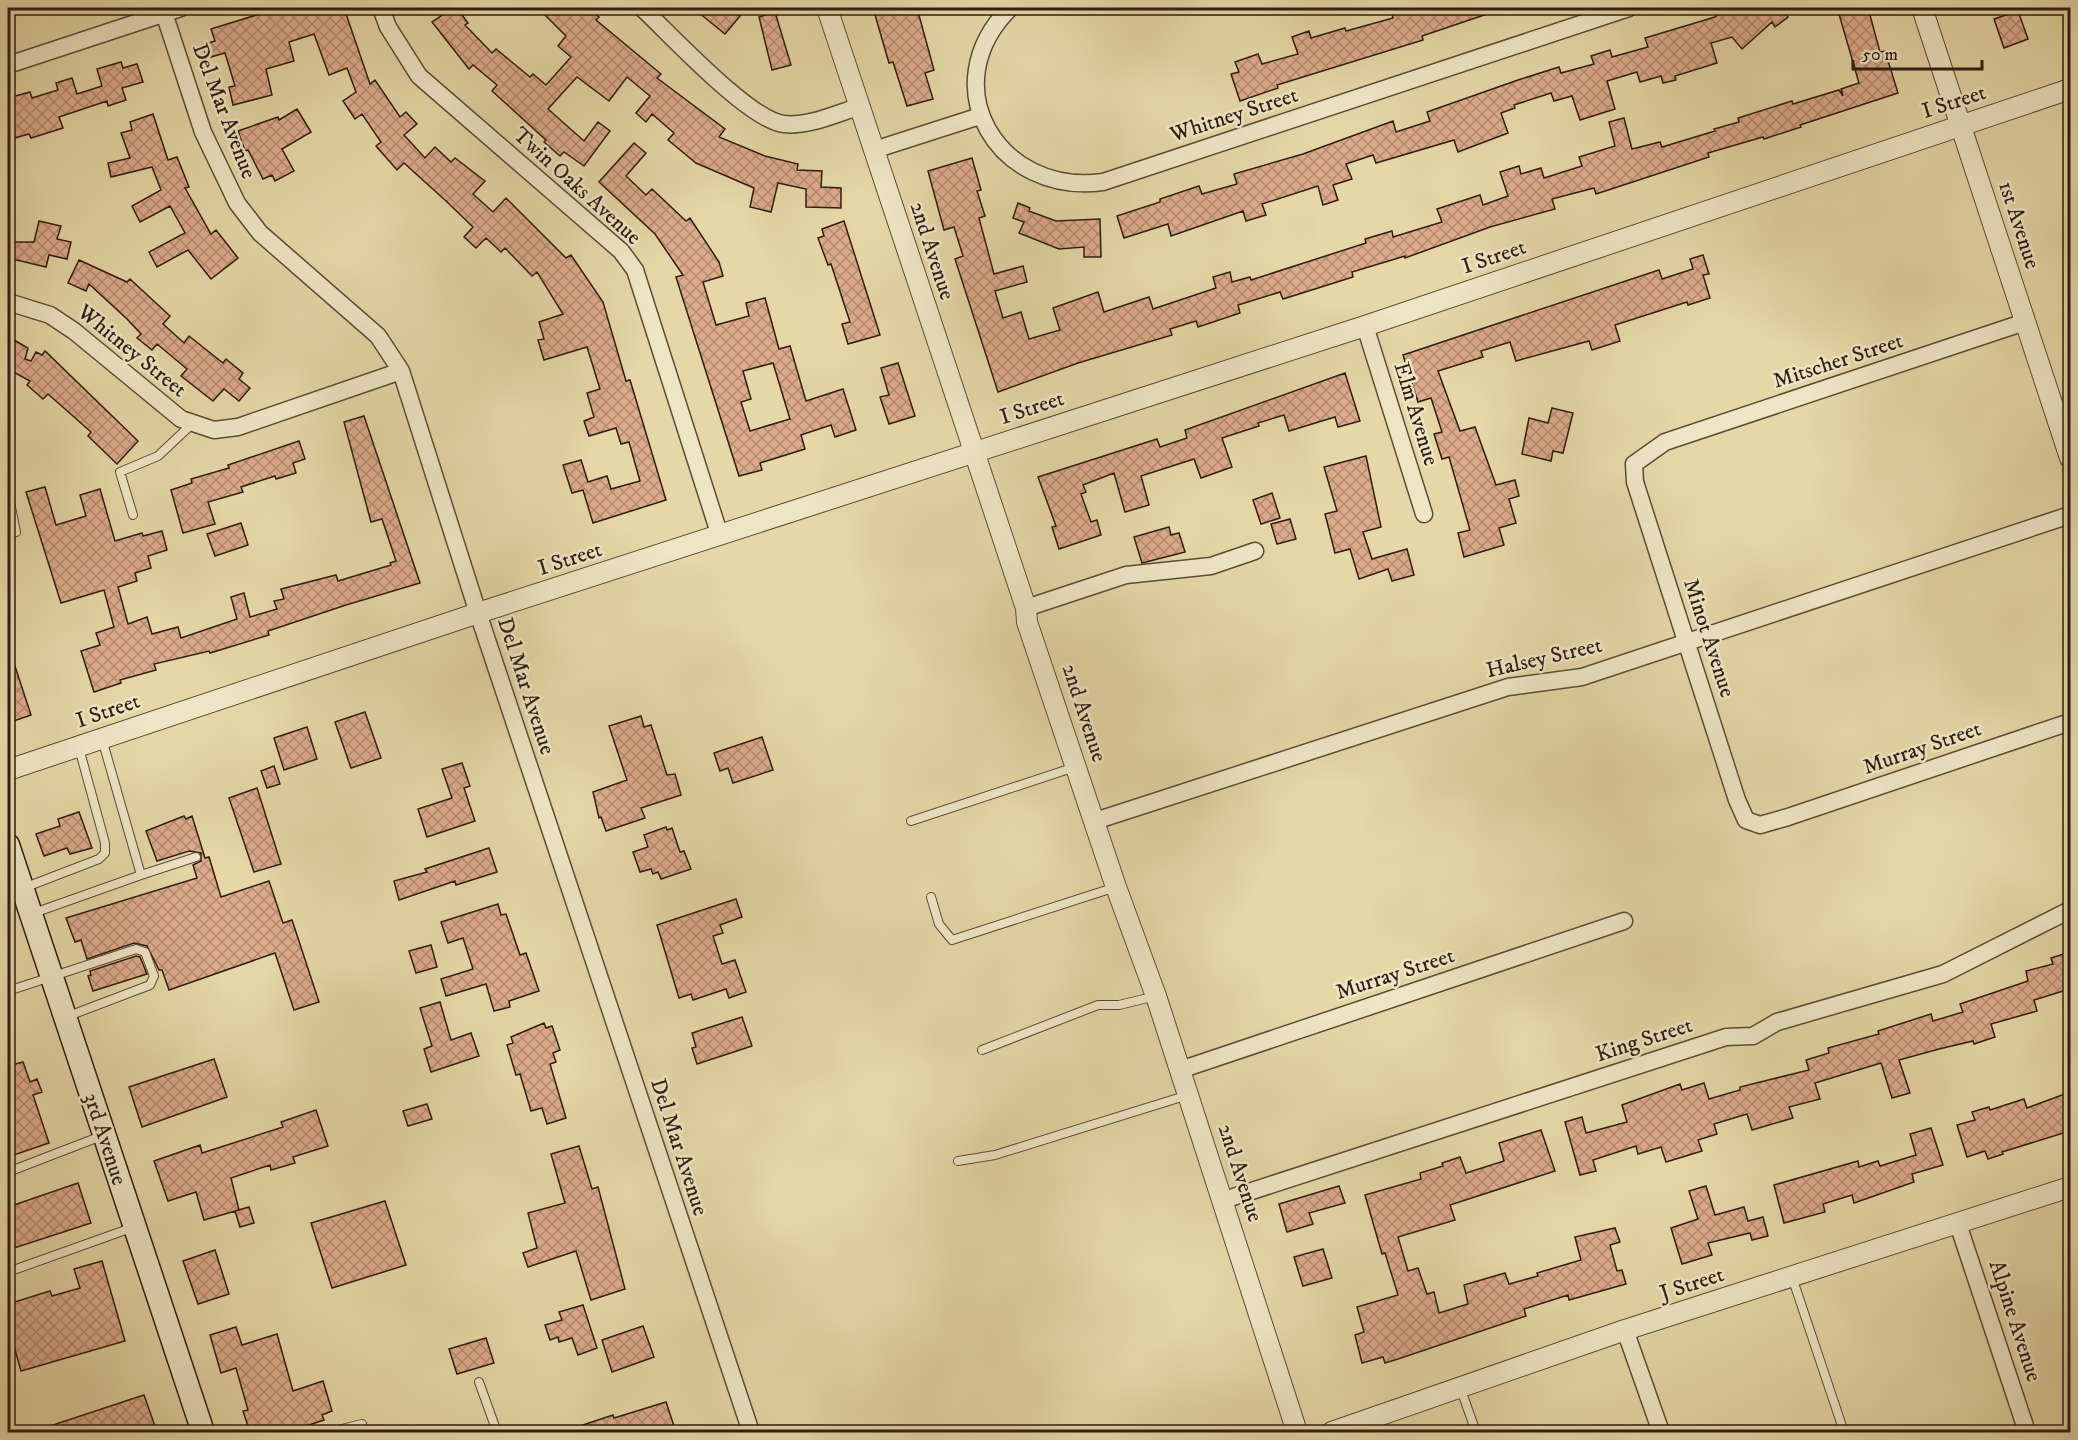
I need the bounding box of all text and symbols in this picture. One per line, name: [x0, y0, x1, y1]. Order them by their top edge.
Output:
scale bar: [1853, 33, 1982, 71]
street label: Del Mar Avenue: [186, 40, 262, 182]
text: 50 m: [1862, 44, 1898, 66]
street label: I Street: [1919, 79, 1989, 125]
street label: Whitney Street: [1166, 82, 1301, 149]
street label: Twin Oaks Avenue: [507, 121, 647, 251]
street label: 1st Avenue: [1992, 178, 2046, 272]
street label: 2nd Avenue: [903, 199, 961, 303]
street label: I Street: [1458, 234, 1530, 280]
street label: Whitney Street: [71, 298, 192, 403]
street label: Mitscher Street: [1770, 327, 1906, 395]
street label: Elm Avenue: [1387, 359, 1445, 469]
street label: I Street: [997, 385, 1067, 431]
street label: I Street: [535, 536, 605, 582]
street label: Minot Avenue: [1677, 575, 1741, 701]
street label: Del Mar Avenue: [491, 614, 561, 758]
street label: Halsey Street: [1483, 632, 1605, 684]
street label: 2nd Avenue: [1055, 661, 1113, 765]
street label: I Street: [72, 688, 144, 734]
street label: Murray Street: [1859, 715, 1985, 781]
street label: Murray Street: [1332, 942, 1458, 1006]
street label: King Street: [1592, 1012, 1696, 1068]
street label: Del Mar Avenue: [644, 1075, 714, 1219]
street label: 3rd Avenue: [77, 1089, 133, 1189]
street label: 2nd Avenue: [1211, 1121, 1269, 1225]
street label: Alpine Avenue: [1983, 1257, 2047, 1385]
street label: J Street: [1655, 1261, 1727, 1308]

